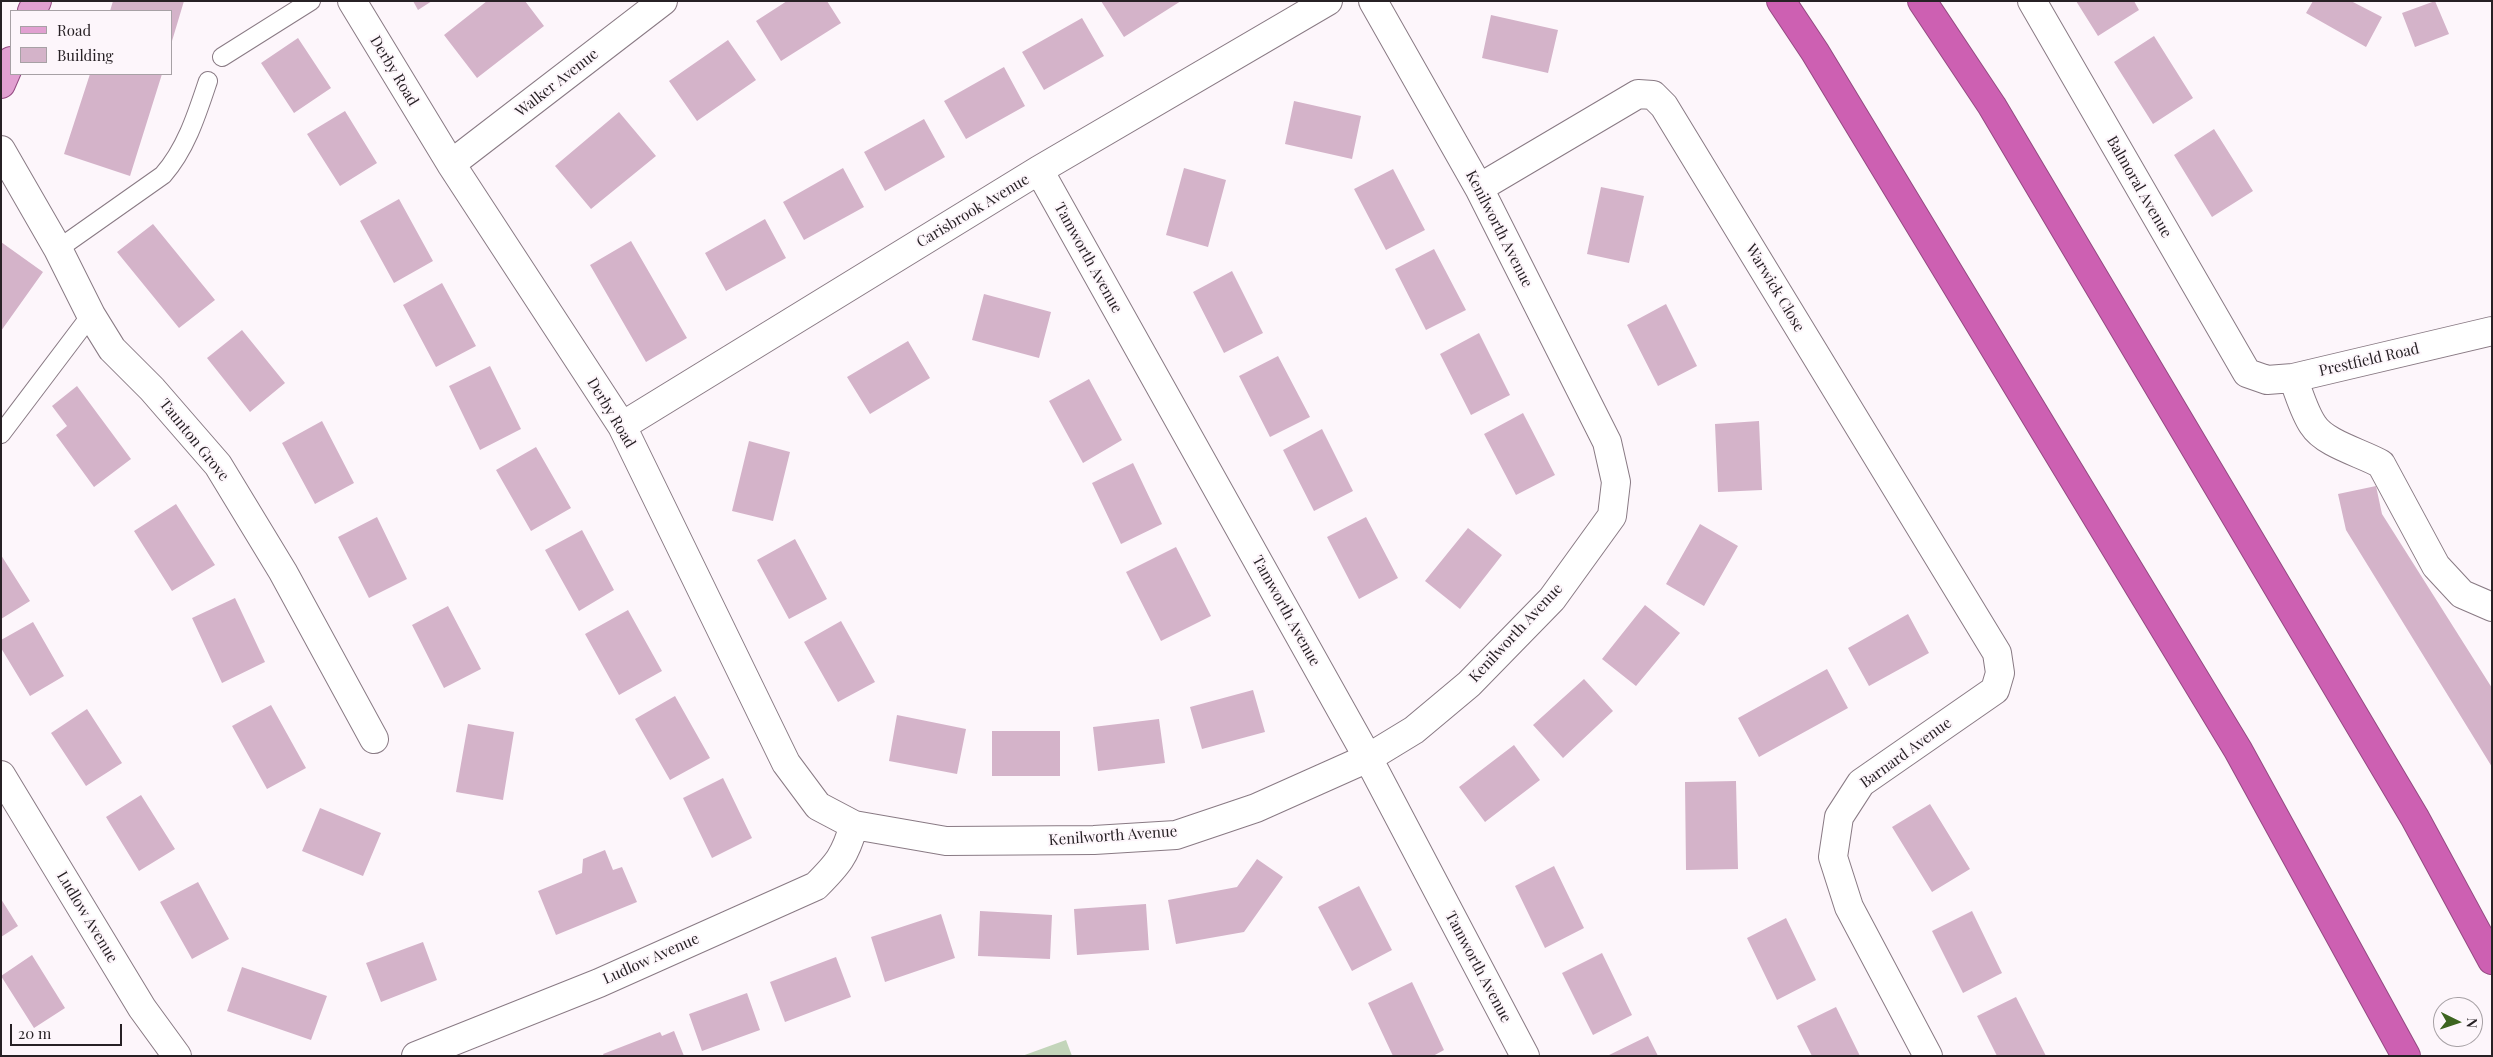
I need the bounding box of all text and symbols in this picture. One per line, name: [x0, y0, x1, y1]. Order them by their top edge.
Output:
legend: [10, 10, 172, 75]
text: Road: [57, 20, 91, 40]
street label: Derby Road: [366, 33, 422, 109]
text: Building: [57, 45, 113, 65]
street label: Walker Avenue: [512, 45, 602, 121]
street label: Balmoral Avenue: [2103, 133, 2175, 241]
street label: Kenilworth Avenue: [1462, 168, 1536, 290]
street label: Carisbrook Avenue: [913, 170, 1033, 252]
street label: Tamworth Avenue: [1050, 200, 1126, 316]
street label: Warwick Close: [1742, 241, 1808, 335]
street label: Prestfield Road: [2317, 340, 2421, 380]
street label: Derby Road: [583, 375, 639, 451]
street label: Taunton Grove: [155, 395, 233, 485]
street label: Tamworth Avenue: [1248, 553, 1324, 669]
street label: Kenilworth Avenue: [1466, 580, 1566, 686]
street label: Barnard Avenue: [1857, 714, 1955, 792]
street label: Kenilworth Avenue: [1048, 823, 1178, 849]
street label: Ludlow Avenue: [53, 868, 121, 966]
street label: Tamworth Avenue: [1441, 908, 1515, 1026]
street label: Ludlow Avenue: [600, 930, 702, 988]
north arrow: [2433, 997, 2483, 1047]
scale bar: [12, 1014, 125, 1046]
text: N: [2463, 1017, 2482, 1029]
text: 20 m: [18, 1023, 51, 1043]

